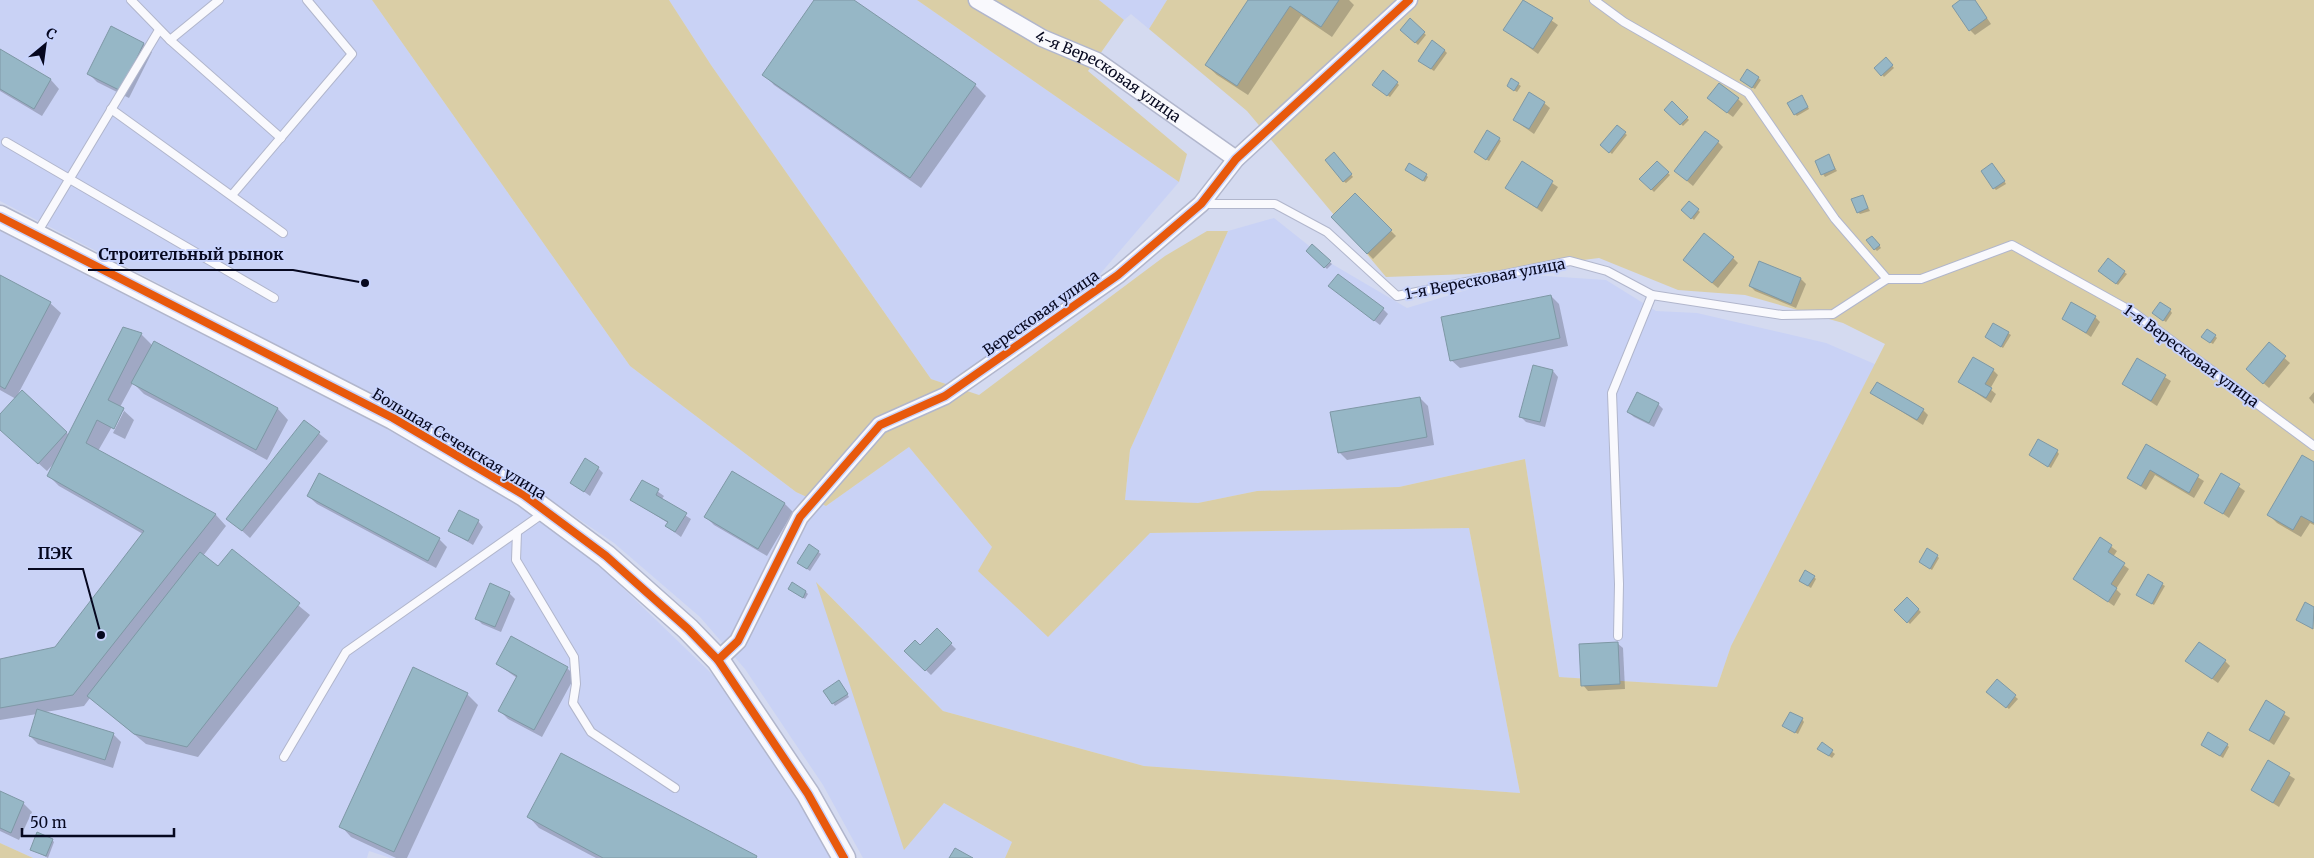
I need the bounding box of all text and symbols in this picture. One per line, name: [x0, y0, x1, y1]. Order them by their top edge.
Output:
north arrow: [20, 20, 70, 70]
text: С: [43, 24, 60, 44]
street label: 4-я Вересковая улица: [1032, 26, 1185, 126]
callout: Строительный рынок: [88, 239, 293, 270]
text: Строительный рынок: [98, 244, 284, 264]
street label: 1-я Вересковая улица: [1403, 254, 1567, 303]
street label: Вересковая улица: [979, 265, 1102, 360]
street label: 1-я Вересковая улица: [2120, 300, 2263, 411]
street label: Большая Сеченская улица: [369, 384, 550, 503]
callout: ПЭК: [28, 538, 83, 569]
text: ПЭК: [37, 543, 73, 563]
scale bar: [22, 806, 175, 838]
text: 50 m: [30, 813, 67, 832]

